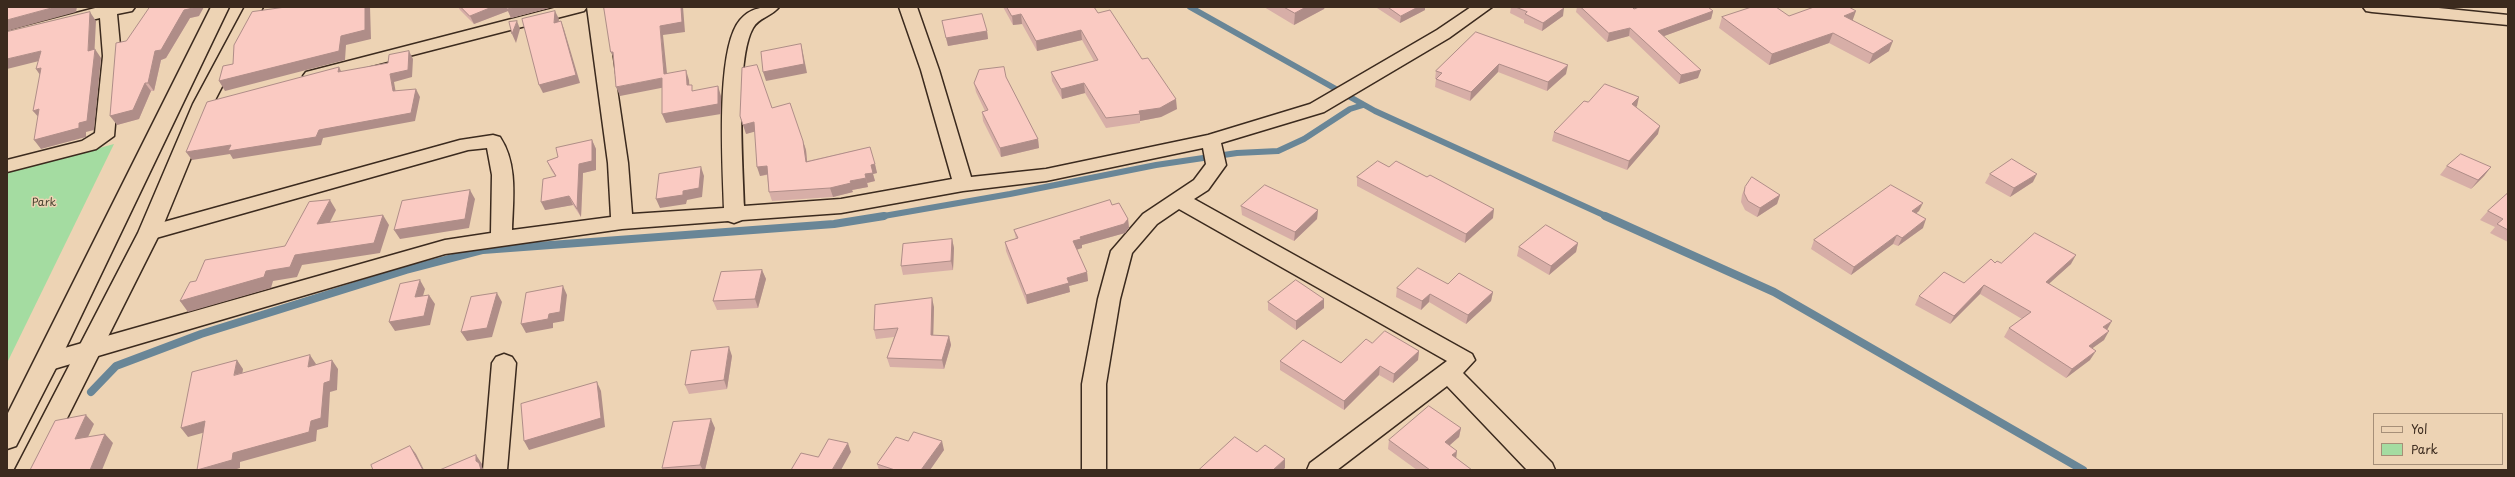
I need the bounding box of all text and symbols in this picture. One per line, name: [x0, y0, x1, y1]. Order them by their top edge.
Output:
park label: Park: [32, 196, 56, 210]
legend: [2373, 413, 2503, 465]
text: Yol: [2411, 420, 2427, 438]
text: Park: [2411, 440, 2438, 458]

